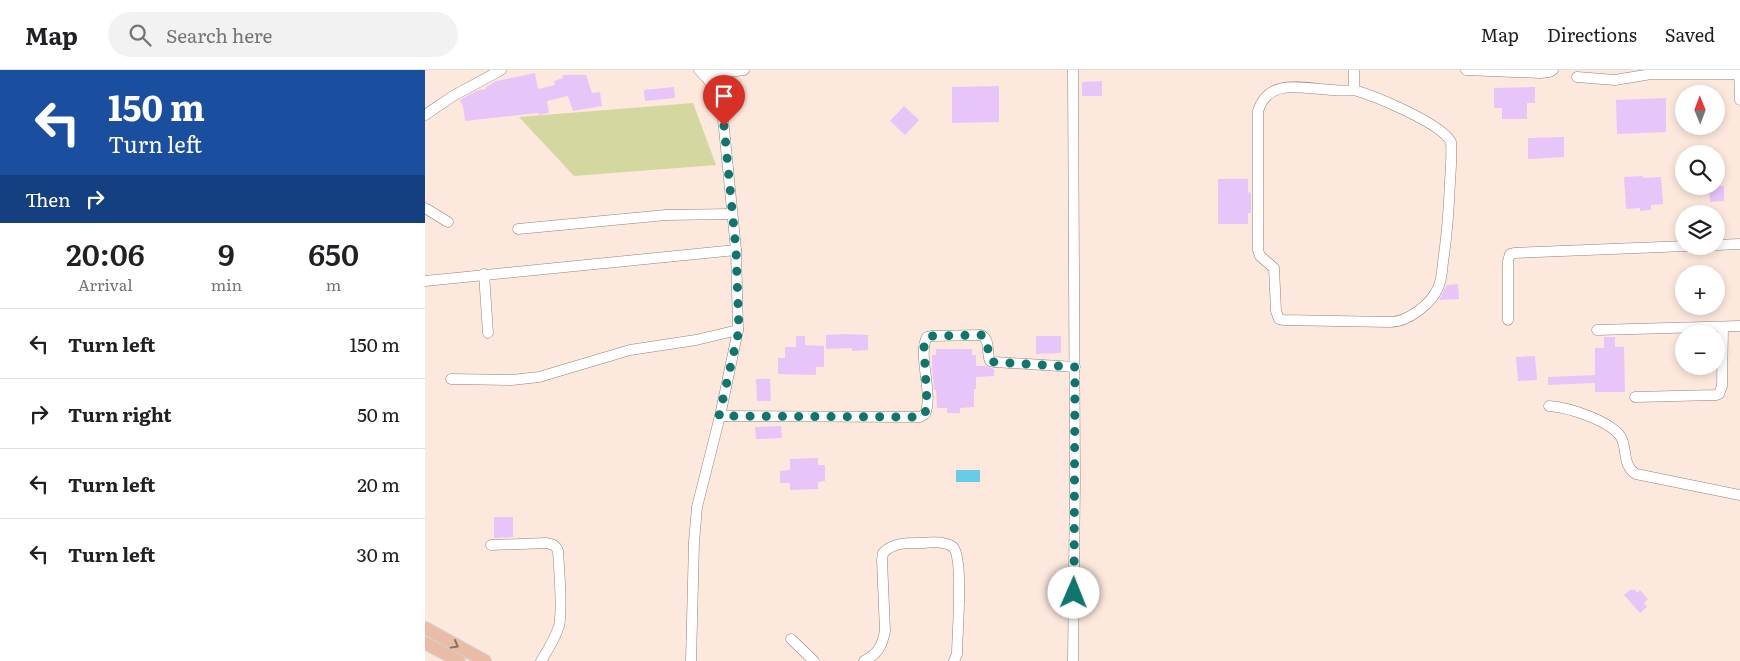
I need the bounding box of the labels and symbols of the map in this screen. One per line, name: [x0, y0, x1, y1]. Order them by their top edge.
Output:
pin: [703, 75, 745, 126]
north arrow: [1675, 85, 1725, 135]
position arrow: [1047, 566, 1099, 618]
one-way arrow: [450, 638, 459, 648]

